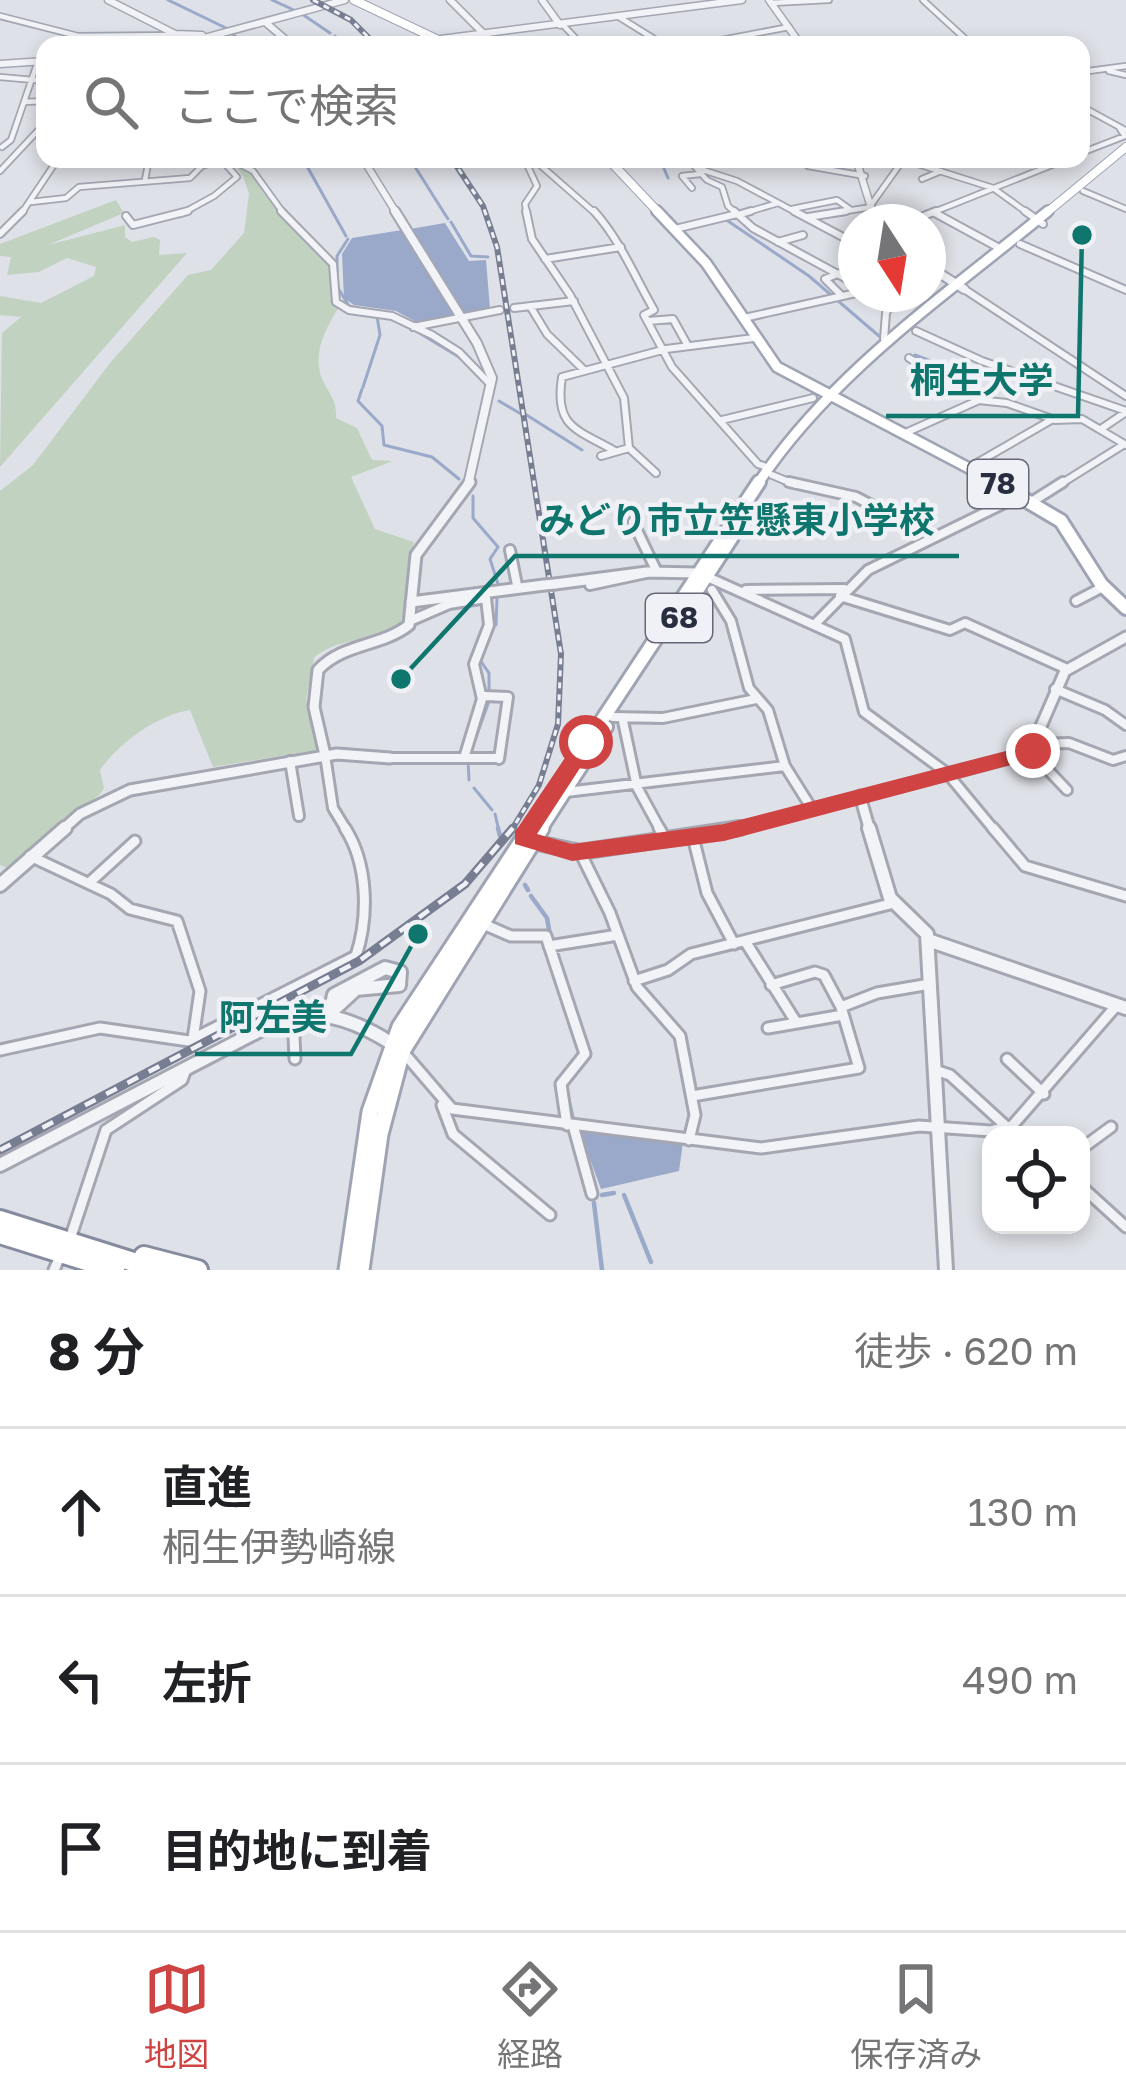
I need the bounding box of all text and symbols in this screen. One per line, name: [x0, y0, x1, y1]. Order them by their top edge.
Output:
search box: [36, 36, 1090, 168]
icon: search: [78, 69, 144, 135]
text: ここで検索: [174, 78, 399, 132]
north arrow: [838, 204, 946, 312]
callout: 桐生大学: [886, 344, 1078, 416]
text: 桐生大学: [910, 358, 1054, 401]
road number: 78: [968, 460, 1028, 508]
callout: みどり市立笠懸東小学校: [515, 484, 959, 556]
text: みどり市立笠懸東小学校: [539, 498, 935, 541]
road number: 68: [646, 594, 712, 642]
route start: [559, 715, 613, 769]
route end: [1006, 724, 1060, 778]
callout: 阿左美: [195, 982, 351, 1054]
text: 阿左美: [219, 995, 327, 1038]
map controls: [982, 1126, 1090, 1234]
button: locate: [982, 1126, 1090, 1234]
text: 8 分: [48, 1320, 144, 1381]
text: 徒歩 · 620 m: [854, 1327, 1078, 1374]
text: 直進: [162, 1459, 252, 1513]
icon: ahead: [48, 1479, 114, 1545]
text: 130 m: [968, 1488, 1078, 1535]
text: 桐生伊勢崎線: [162, 1523, 396, 1570]
icon: left: [48, 1647, 114, 1713]
text: 左折: [162, 1655, 252, 1709]
text: 490 m: [962, 1656, 1078, 1703]
icon: arrive: [48, 1815, 114, 1881]
text: 目的地に到着: [162, 1823, 432, 1877]
tab: 地図: [144, 1956, 210, 2076]
tab: 経路: [497, 1956, 563, 2076]
tab: 保存済み: [850, 1956, 982, 2076]

